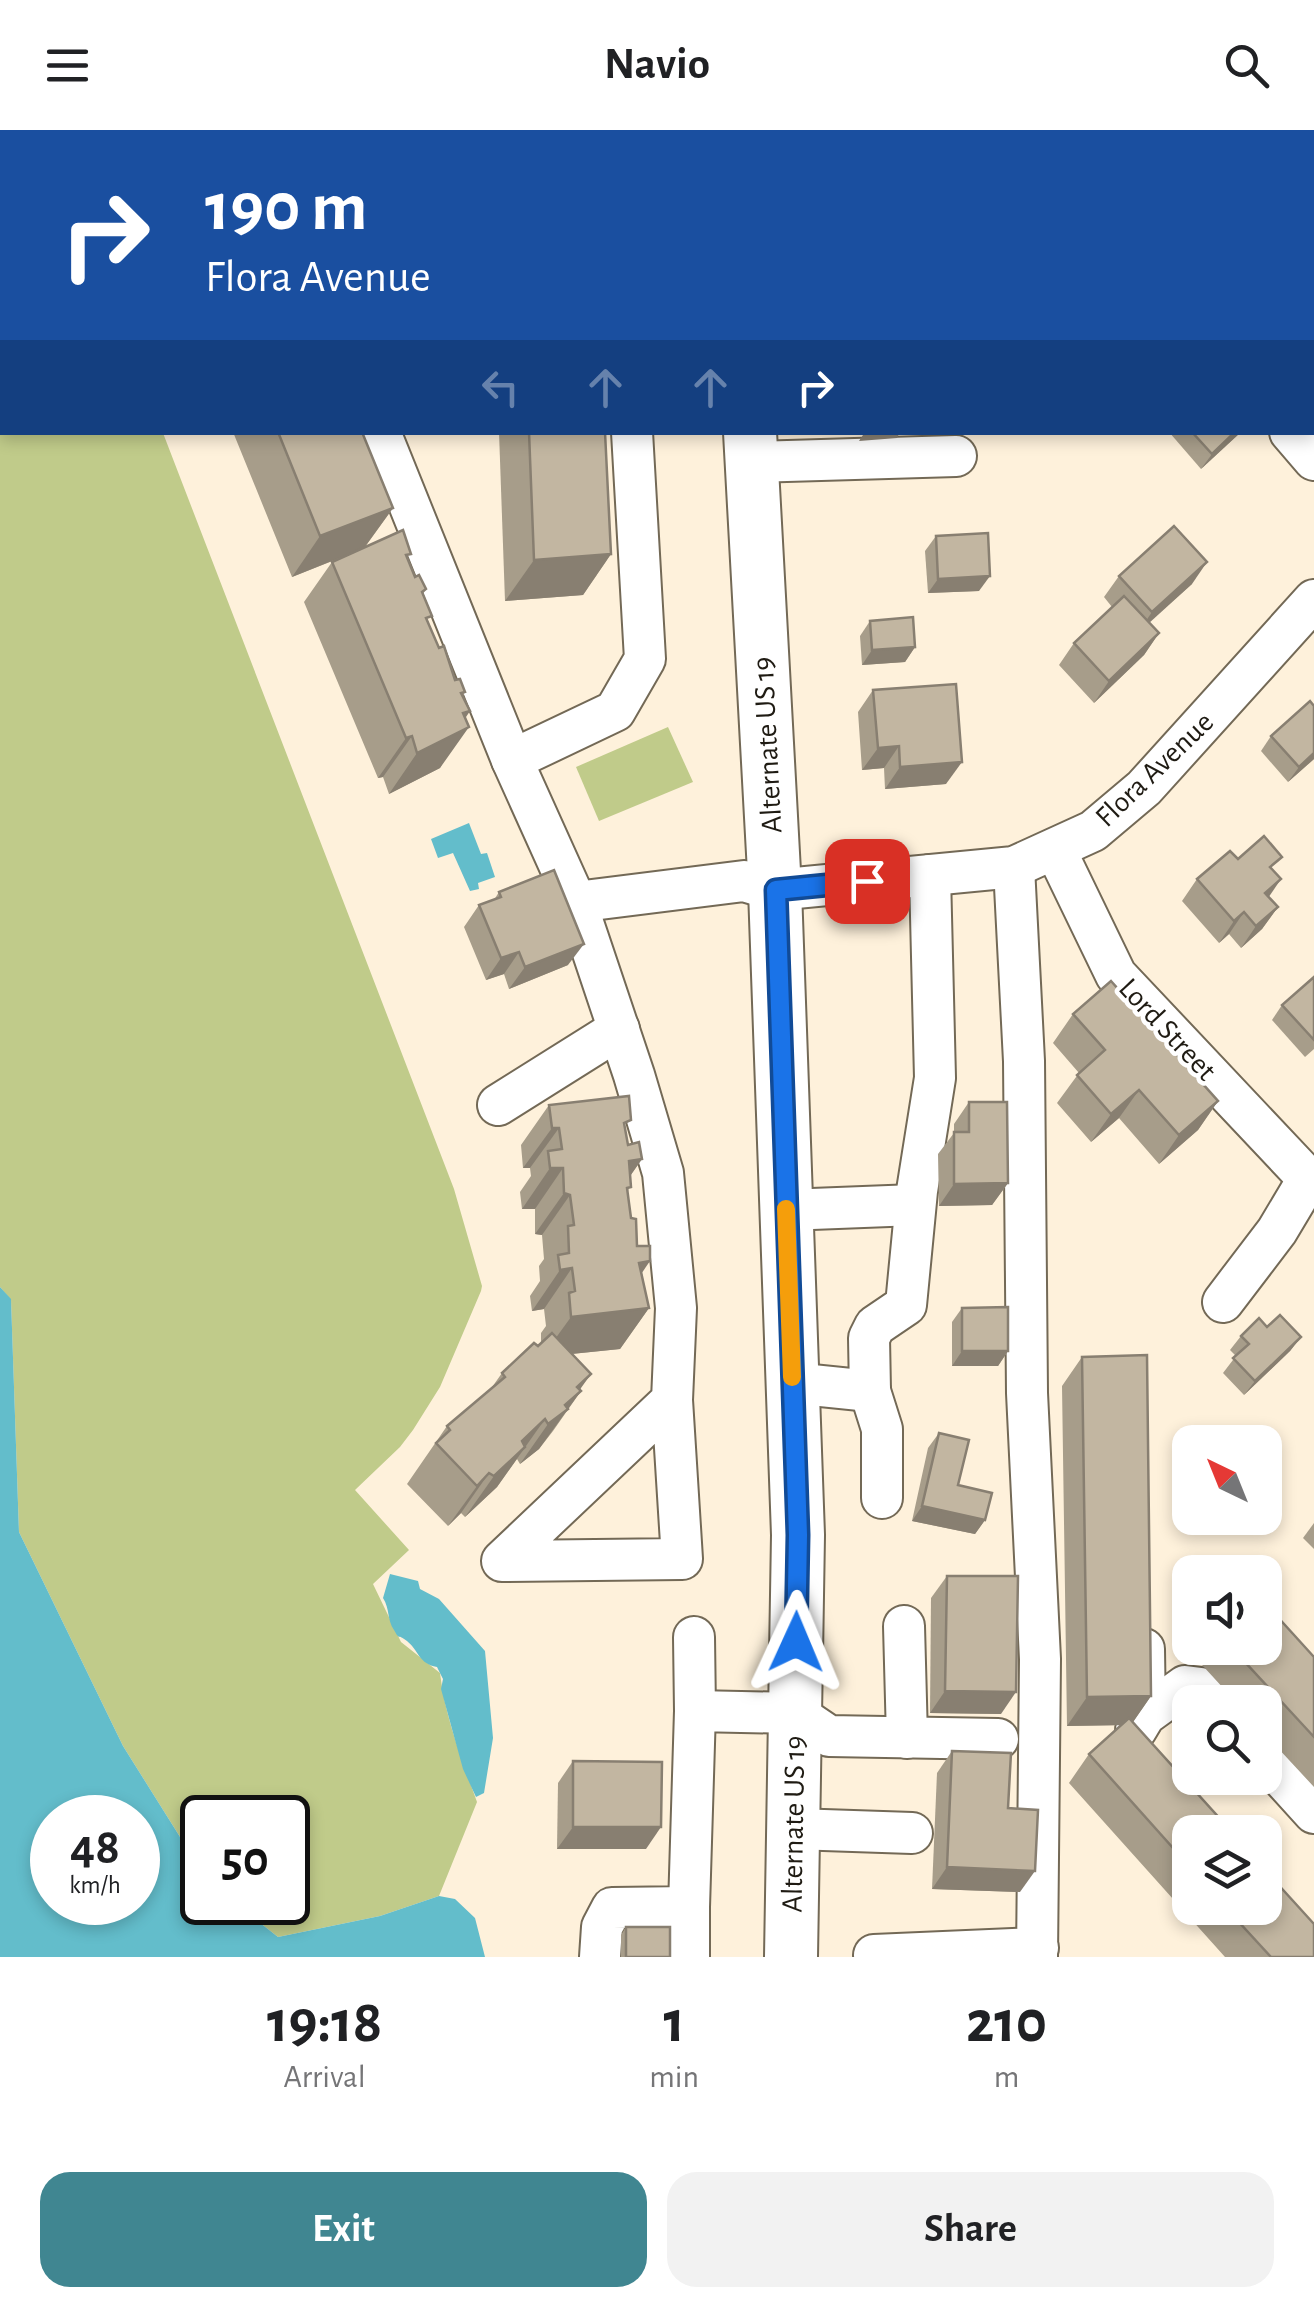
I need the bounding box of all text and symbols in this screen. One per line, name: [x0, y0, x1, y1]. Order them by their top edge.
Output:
icon: menu: [40, 38, 95, 93]
icon: search: [1219, 38, 1274, 93]
text: Navio: [604, 42, 710, 87]
icon: right: [40, 170, 170, 300]
text: 190 m: [205, 173, 368, 243]
text: Flora Avenue: [205, 255, 431, 300]
icon: left: [473, 360, 528, 415]
icon: ahead: [578, 360, 633, 415]
icon: ahead: [683, 360, 738, 415]
icon: right: [788, 360, 843, 415]
street label: Alternate US 19: [748, 656, 788, 834]
street label: Flora Avenue: [1090, 707, 1219, 833]
pin: [825, 839, 910, 924]
icon: arrive: [840, 854, 895, 909]
street label: Lord Street: [1113, 973, 1222, 1087]
north arrow: [1172, 1425, 1282, 1535]
map controls: [1172, 1425, 1282, 1925]
button: sound: [1172, 1555, 1282, 1665]
position arrow: [744, 1590, 848, 1694]
button: search: [1172, 1685, 1282, 1795]
street label: Alternate US 19: [777, 1735, 811, 1913]
speed limit sign: 50: [180, 1795, 310, 1925]
button: layers: [1172, 1815, 1282, 1925]
text: 48: [70, 1823, 120, 1873]
text: km/h: [69, 1873, 121, 1898]
text: 19:18: [267, 1993, 382, 2053]
text: 1: [663, 1993, 685, 2053]
text: 210: [966, 1993, 1047, 2053]
text: Arrival: [283, 2061, 366, 2093]
text: min: [649, 2061, 699, 2093]
text: m: [994, 2061, 1019, 2093]
button: Exit: [40, 2172, 647, 2287]
button: Share: [667, 2172, 1274, 2287]

